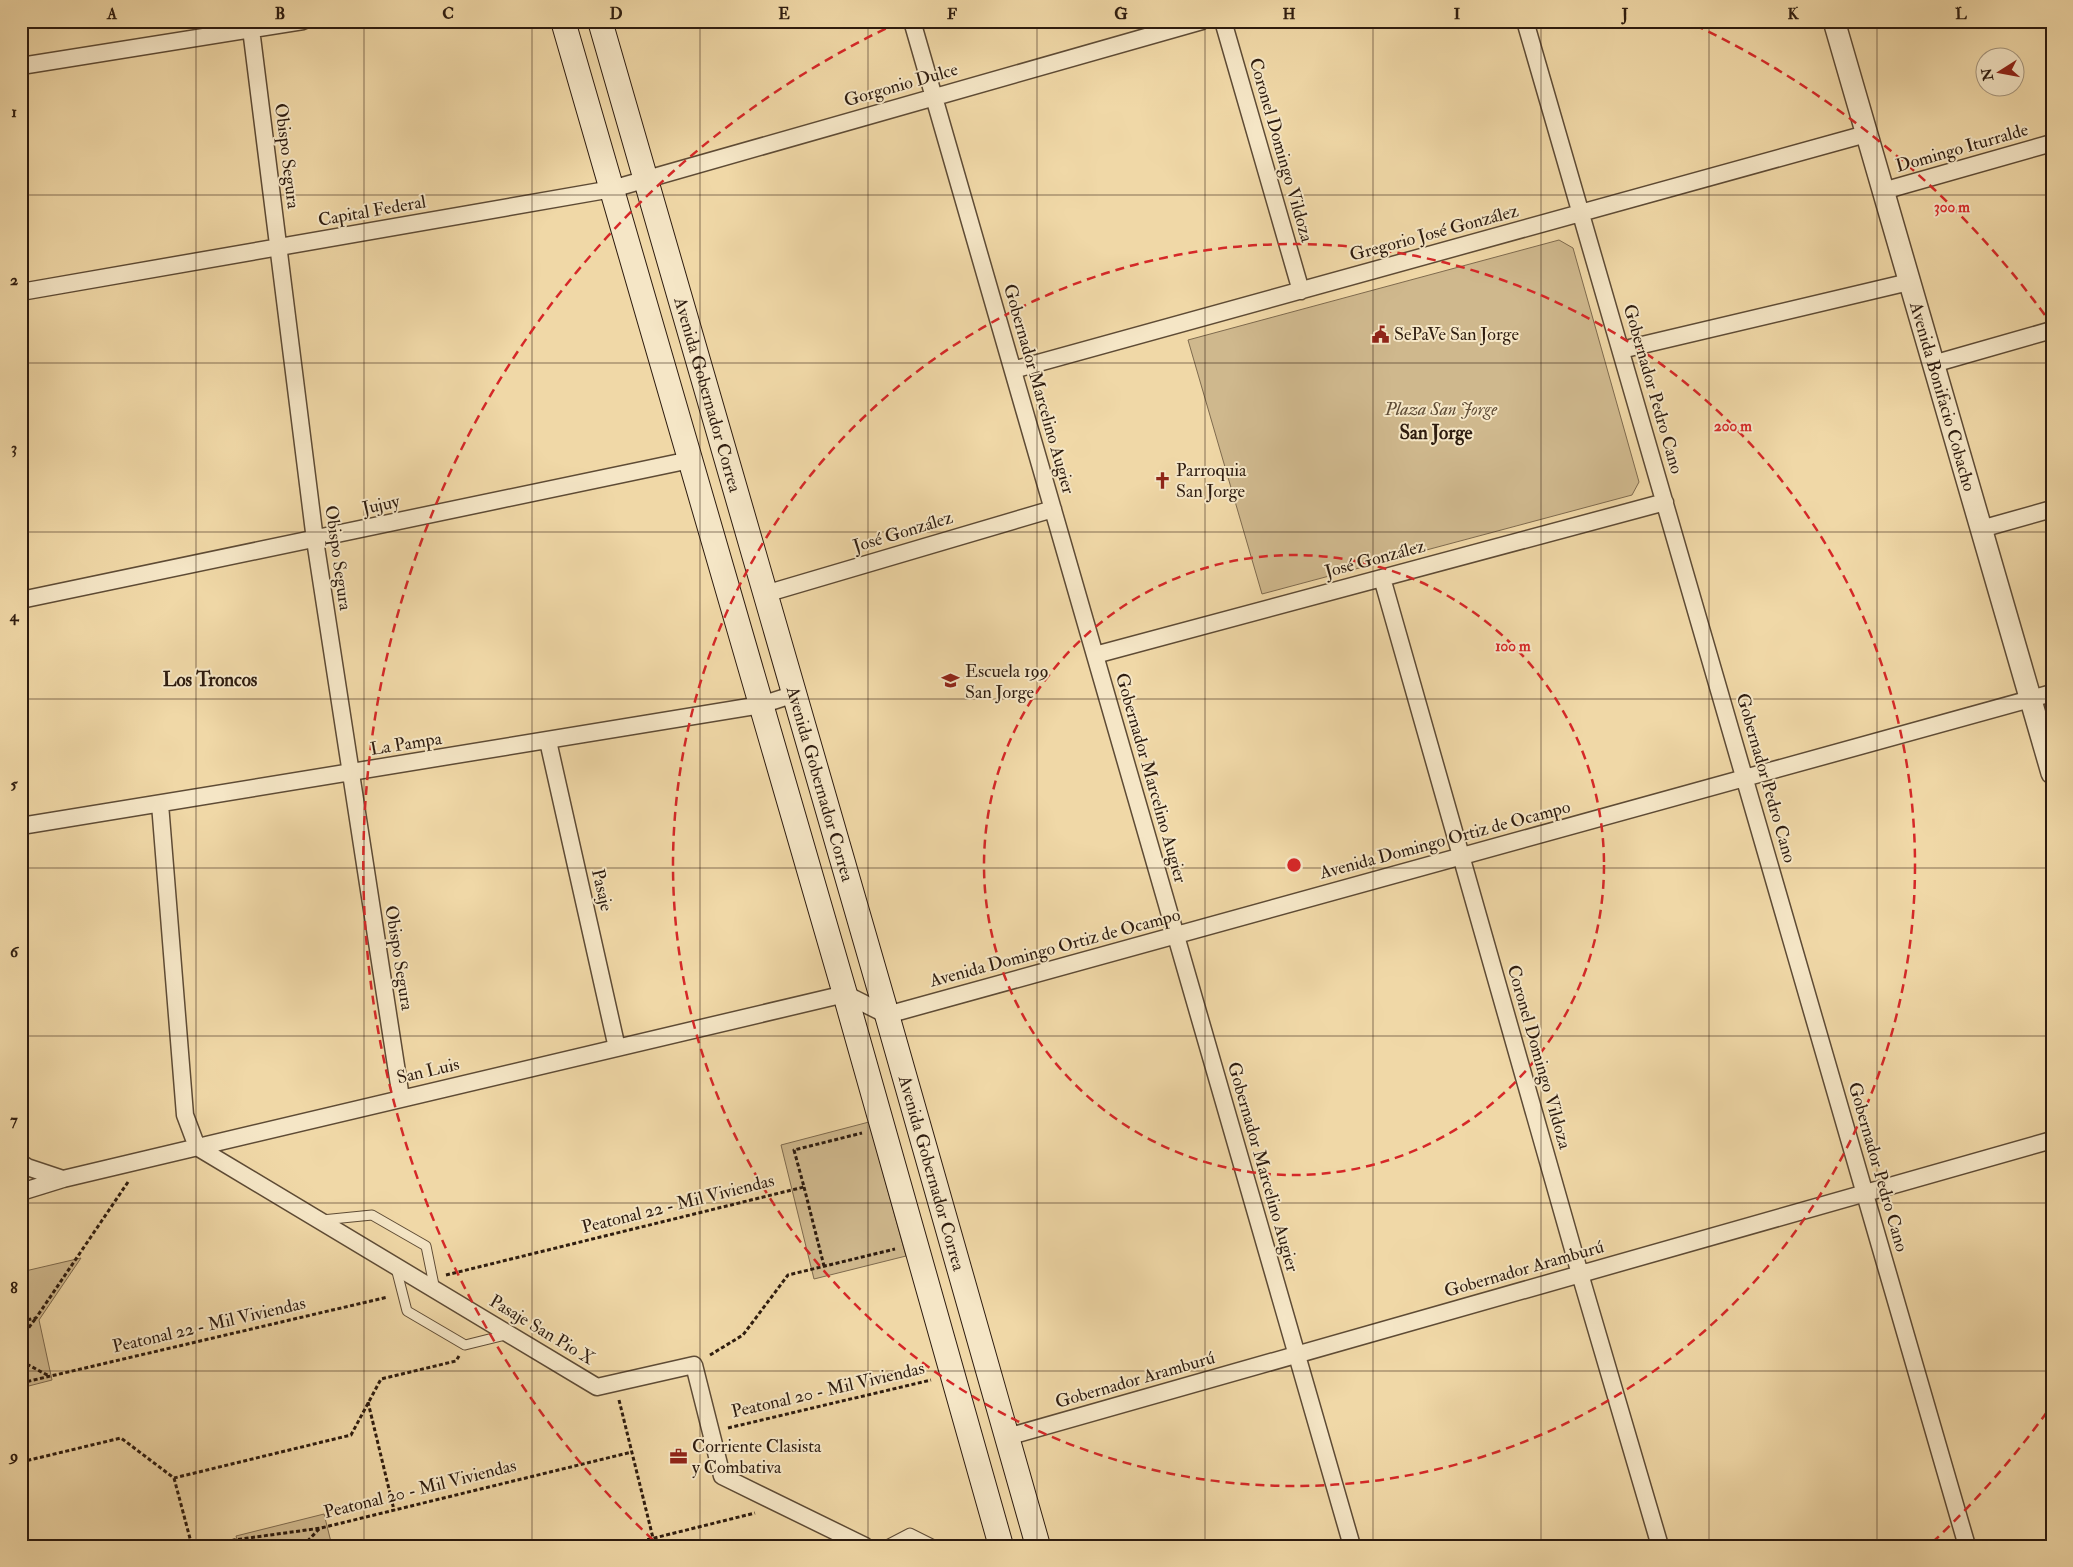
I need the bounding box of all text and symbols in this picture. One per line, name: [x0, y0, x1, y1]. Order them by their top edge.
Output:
text: A: [106, 4, 118, 24]
text: B: [275, 4, 285, 24]
text: C: [442, 4, 454, 24]
text: D: [609, 4, 623, 24]
text: E: [778, 4, 790, 24]
text: F: [947, 4, 957, 24]
text: G: [1114, 4, 1128, 24]
text: H: [1282, 4, 1296, 24]
text: I: [1454, 4, 1461, 24]
text: J: [1621, 4, 1629, 25]
text: K: [1787, 4, 1799, 24]
text: L: [1955, 4, 1967, 24]
north arrow: [1976, 48, 2026, 98]
street label: Coronel Domingo Vildoza: [1244, 55, 1318, 245]
street label: Gorgonio Dulce: [841, 58, 961, 112]
text: N: [1978, 66, 1997, 83]
text: 1: [11, 102, 17, 122]
street label: Obispo Segura: [269, 102, 305, 211]
street label: Domingo Iturralde: [1893, 118, 2031, 178]
street label: Capital Federal: [316, 190, 428, 232]
text: 300 m: [1934, 198, 1970, 217]
street label: Gregorio José González: [1347, 199, 1521, 267]
text: 2: [10, 270, 18, 290]
street label: Gobernador Marcelino Augier: [998, 281, 1080, 497]
street label: Avenida Gobernador Correa: [669, 294, 747, 496]
street label: Avenida Bonifacio Cobacho: [1904, 298, 1981, 494]
street label: Gobernador Pedro Cano: [1618, 301, 1688, 477]
place label: SePaVe San Jorge: [1394, 323, 1519, 346]
public building icon: SePaVe San Jorge: [1370, 324, 1390, 344]
park label: Plaza San Jorge: [1384, 398, 1498, 421]
text: 200 m: [1714, 417, 1752, 436]
district label: San Jorge: [1400, 421, 1473, 446]
text: 3: [11, 438, 17, 458]
place label: Parroquia San Jorge: [1176, 459, 1247, 503]
church icon: Parroquia San Jorge: [1152, 470, 1172, 490]
street label: Jujuy: [359, 490, 403, 520]
street label: Obispo Segura: [319, 504, 357, 613]
street label: José González: [849, 506, 956, 558]
street label: José González: [1321, 534, 1428, 584]
text: 4: [9, 606, 20, 626]
text: 100 m: [1495, 637, 1531, 656]
place label: Escuela 199 San Jorge: [965, 660, 1049, 704]
district label: Los Troncos: [163, 668, 258, 692]
street label: Gobernador Marcelino Augier: [1110, 670, 1192, 886]
school or university icon: Escuela 199 San Jorge: [941, 671, 961, 691]
street label: Avenida Gobernador Correa: [781, 683, 859, 885]
street label: Gobernador Pedro Cano: [1731, 690, 1801, 866]
street label: La Pampa: [369, 727, 444, 761]
text: 5: [10, 774, 18, 794]
street label: Avenida Domingo Ortiz de Ocampo: [1316, 795, 1573, 885]
centre of rings: [1285, 856, 1303, 874]
street label: Pasaje: [586, 867, 618, 914]
street label: Avenida Domingo Ortiz de Ocampo: [926, 903, 1183, 993]
street label: Obispo Segura: [379, 904, 419, 1013]
text: 6: [10, 942, 20, 962]
street label: Coronel Domingo Vildoza: [1502, 962, 1576, 1152]
street label: San Luis: [394, 1053, 462, 1089]
street label: Gobernador Marcelino Augier: [1222, 1059, 1304, 1275]
street label: Avenida Gobernador Correa: [893, 1072, 971, 1274]
street label: Gobernador Pedro Cano: [1843, 1079, 1913, 1255]
text: 7: [10, 1110, 18, 1130]
street label: Peatonal 22 - Mil Viviendas: [579, 1169, 777, 1239]
street label: Gobernador Aramburú: [1441, 1235, 1607, 1303]
text: 8: [10, 1278, 18, 1298]
street label: Pasaje San Pio X: [485, 1290, 599, 1370]
street label: Peatonal 22 - Mil Viviendas: [110, 1292, 308, 1358]
street label: Gobernador Aramburú: [1052, 1346, 1218, 1414]
street label: Peatonal 20 - Mil Viviendas: [729, 1357, 927, 1423]
place label: Corriente Clasista y Combativa: [692, 1435, 822, 1479]
text: 9: [8, 1446, 18, 1466]
office icon: Corriente Clasista y Combativa: [668, 1446, 688, 1466]
street label: Peatonal 20 - Mil Viviendas: [321, 1454, 519, 1524]

